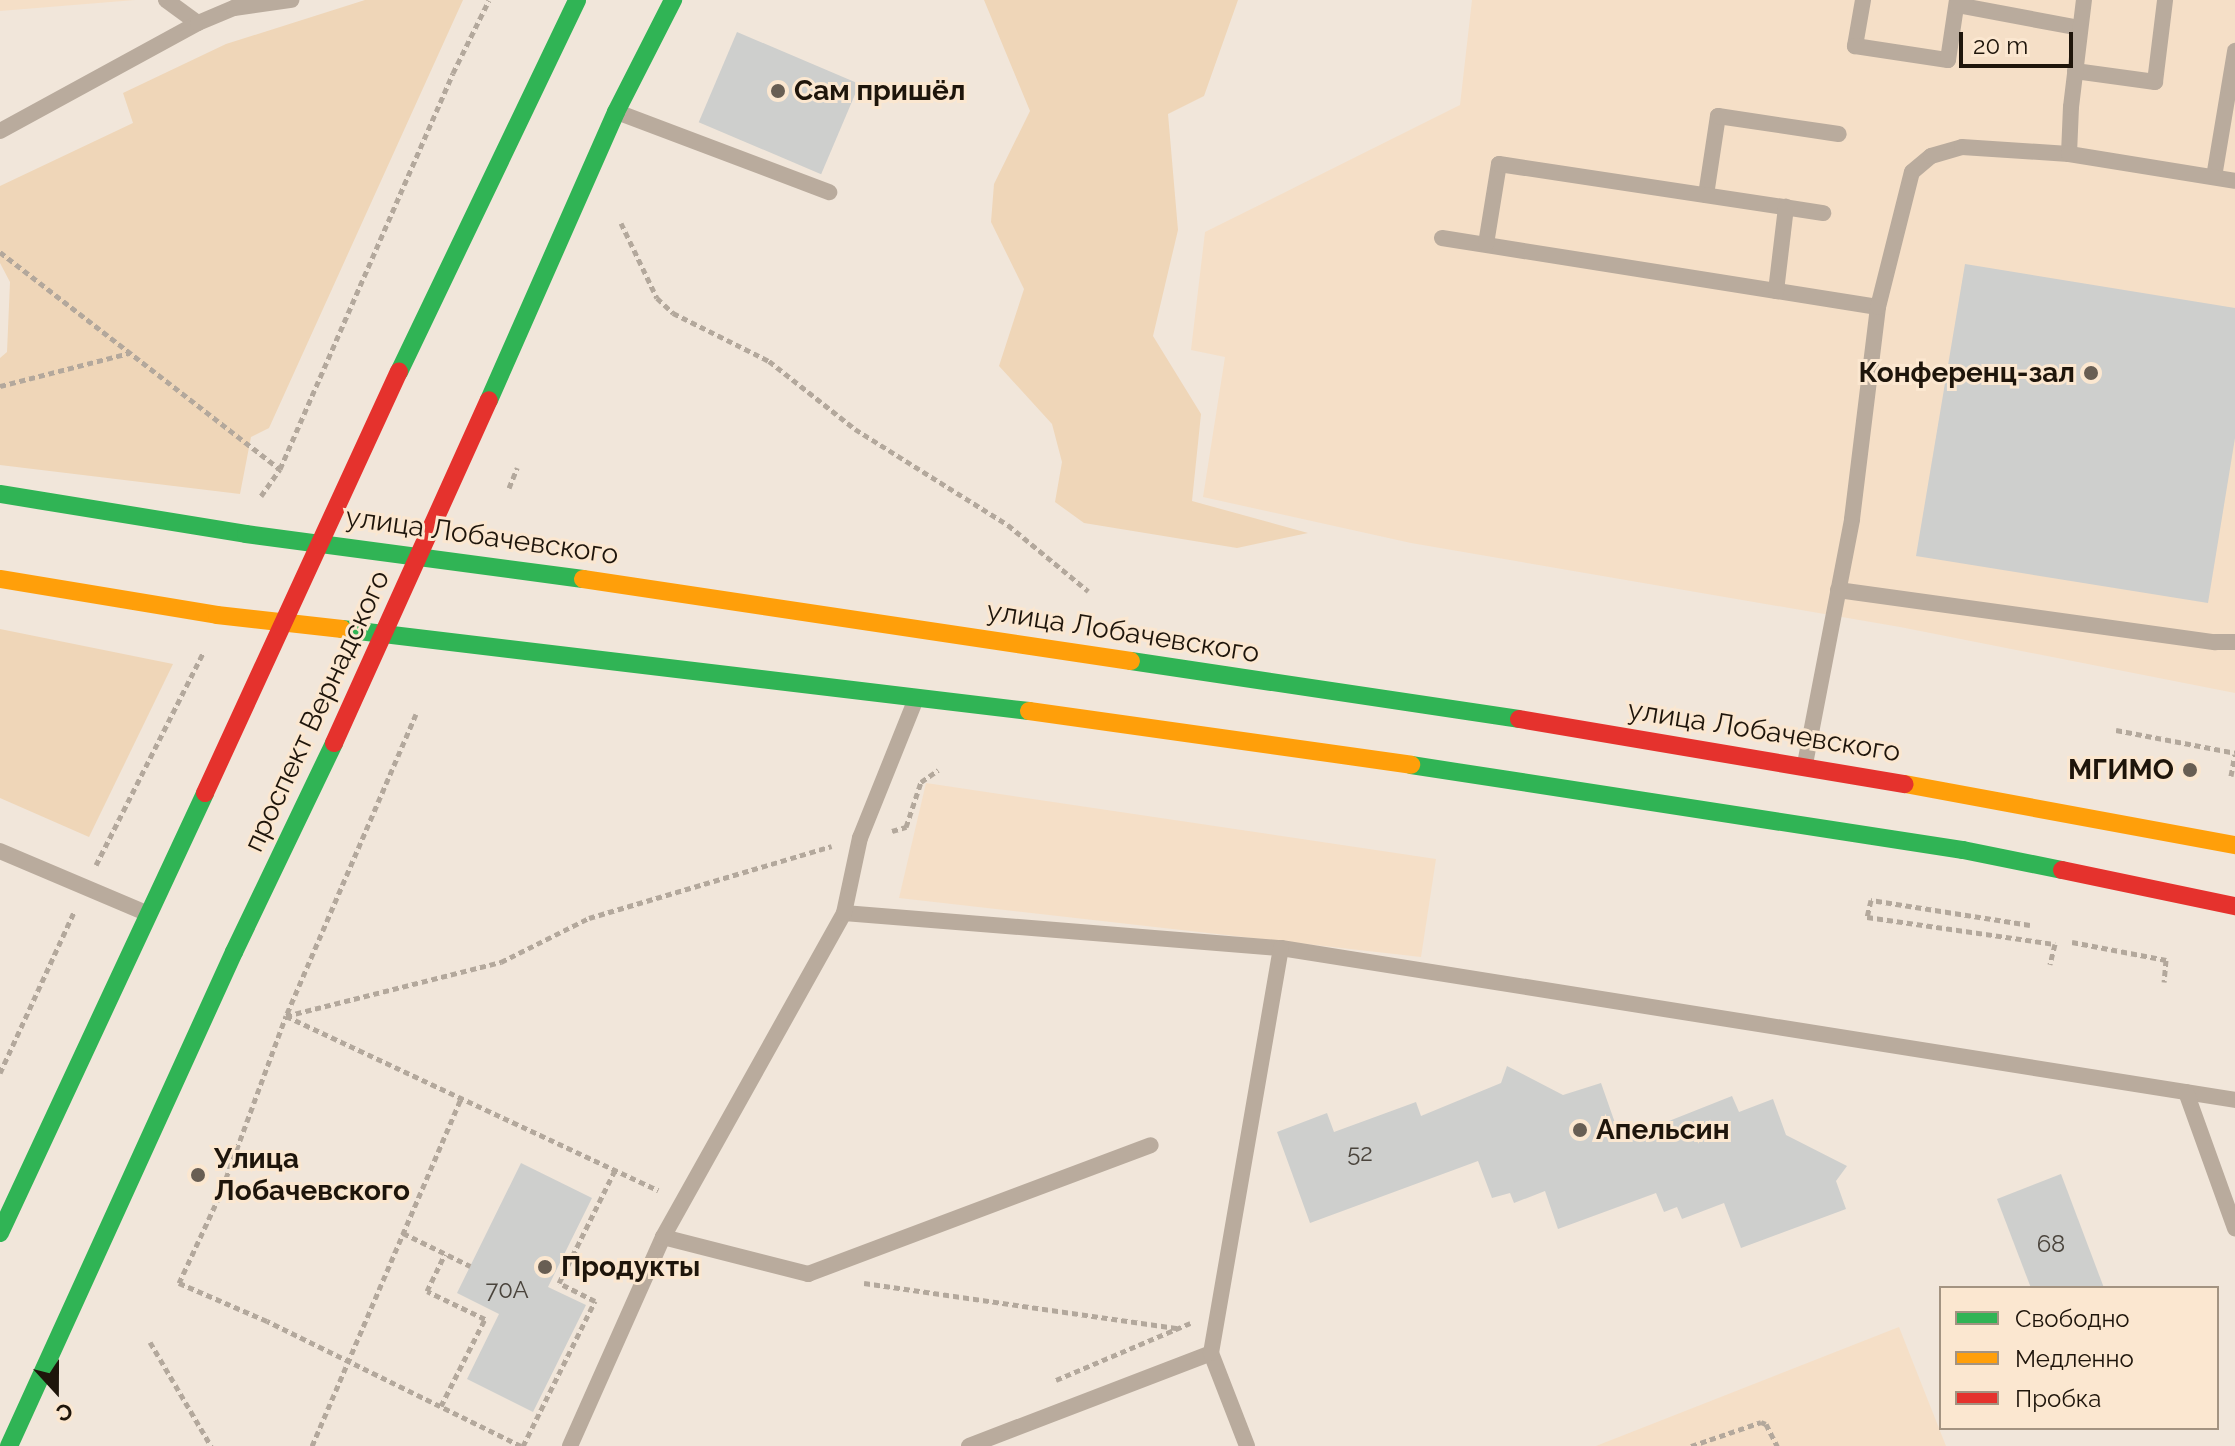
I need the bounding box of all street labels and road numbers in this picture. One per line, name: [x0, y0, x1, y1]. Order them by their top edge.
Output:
street label: улица Лобачевского: [343, 500, 621, 572]
street label: проспект Вернадского: [237, 565, 397, 857]
street label: улица Лобачевского: [984, 594, 1262, 670]
street label: улица Лобачевского: [1625, 693, 1903, 769]

